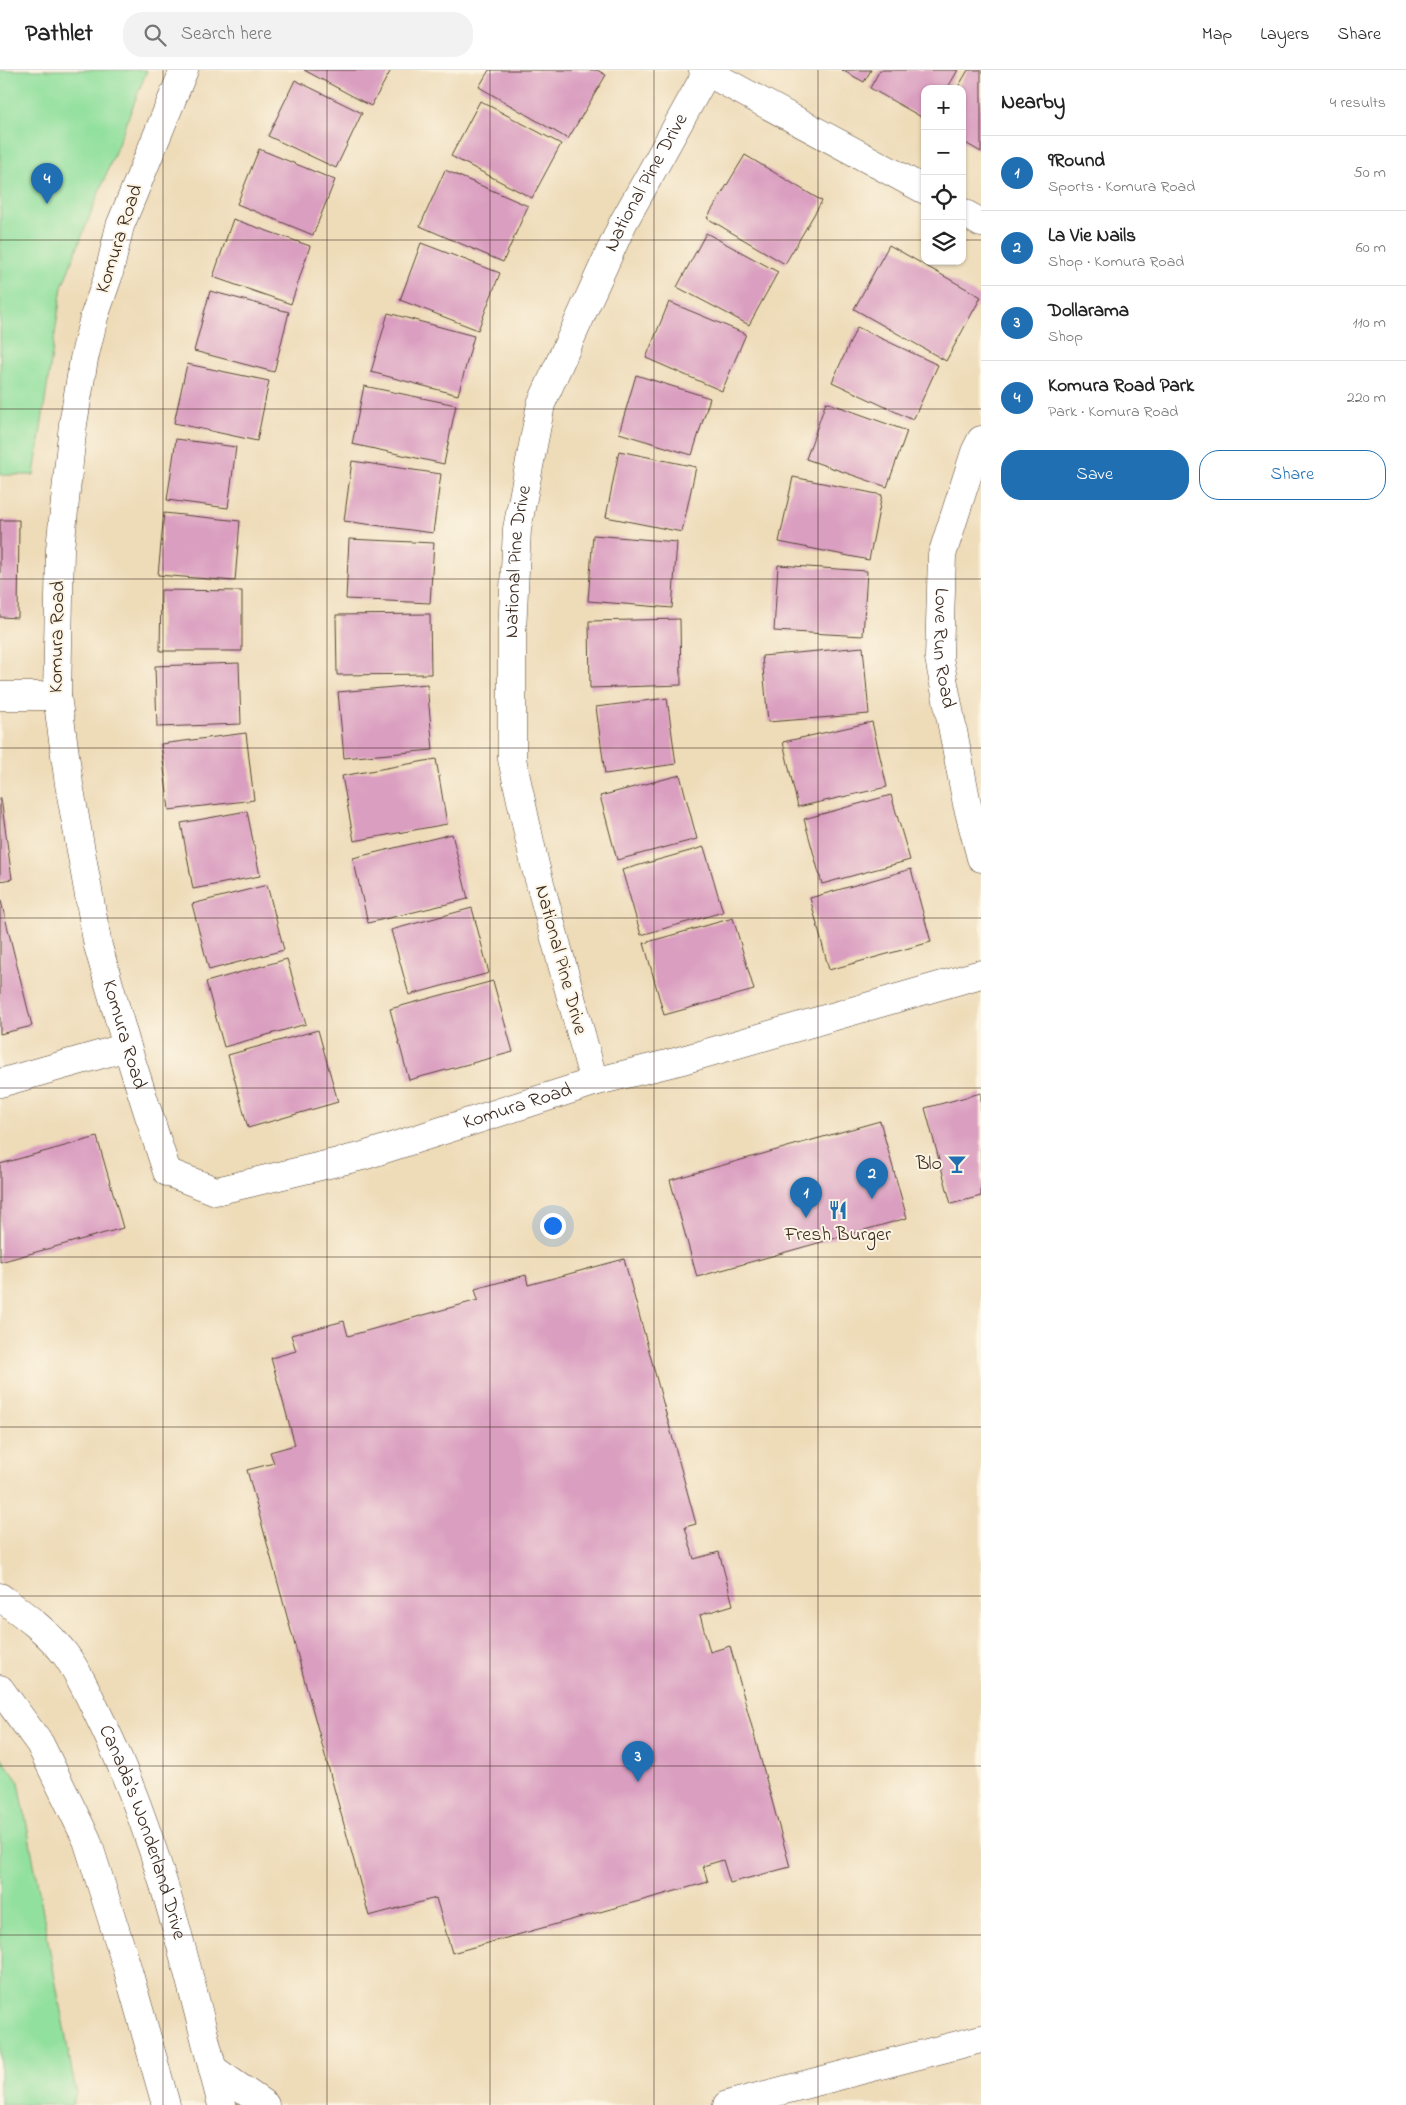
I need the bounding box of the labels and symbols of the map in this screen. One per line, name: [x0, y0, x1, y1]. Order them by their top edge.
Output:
street label: National Pine Drive: [597, 108, 696, 257]
pin: 4: [31, 163, 63, 204]
street label: Komura Road: [89, 181, 151, 297]
street label: National Pine Drive: [498, 483, 540, 638]
street label: Komura Road: [43, 581, 73, 693]
street label: Love Run Road: [924, 588, 963, 711]
street label: National Pine Drive: [526, 882, 594, 1038]
street label: Komura Road: [94, 977, 154, 1093]
street label: Komura Road: [460, 1075, 576, 1137]
place label: Blo: [915, 1150, 942, 1179]
bar icon: Blo: [946, 1153, 968, 1175]
pin: 2: [856, 1158, 888, 1199]
pin: 1: [790, 1177, 822, 1218]
restaurant icon: Fresh Burger: [827, 1199, 849, 1221]
your location: [540, 1213, 566, 1239]
place label: Fresh Burger: [784, 1221, 892, 1251]
street label: Canada's Wonderland Drive: [91, 1720, 193, 1943]
pin: 3: [622, 1741, 654, 1782]

